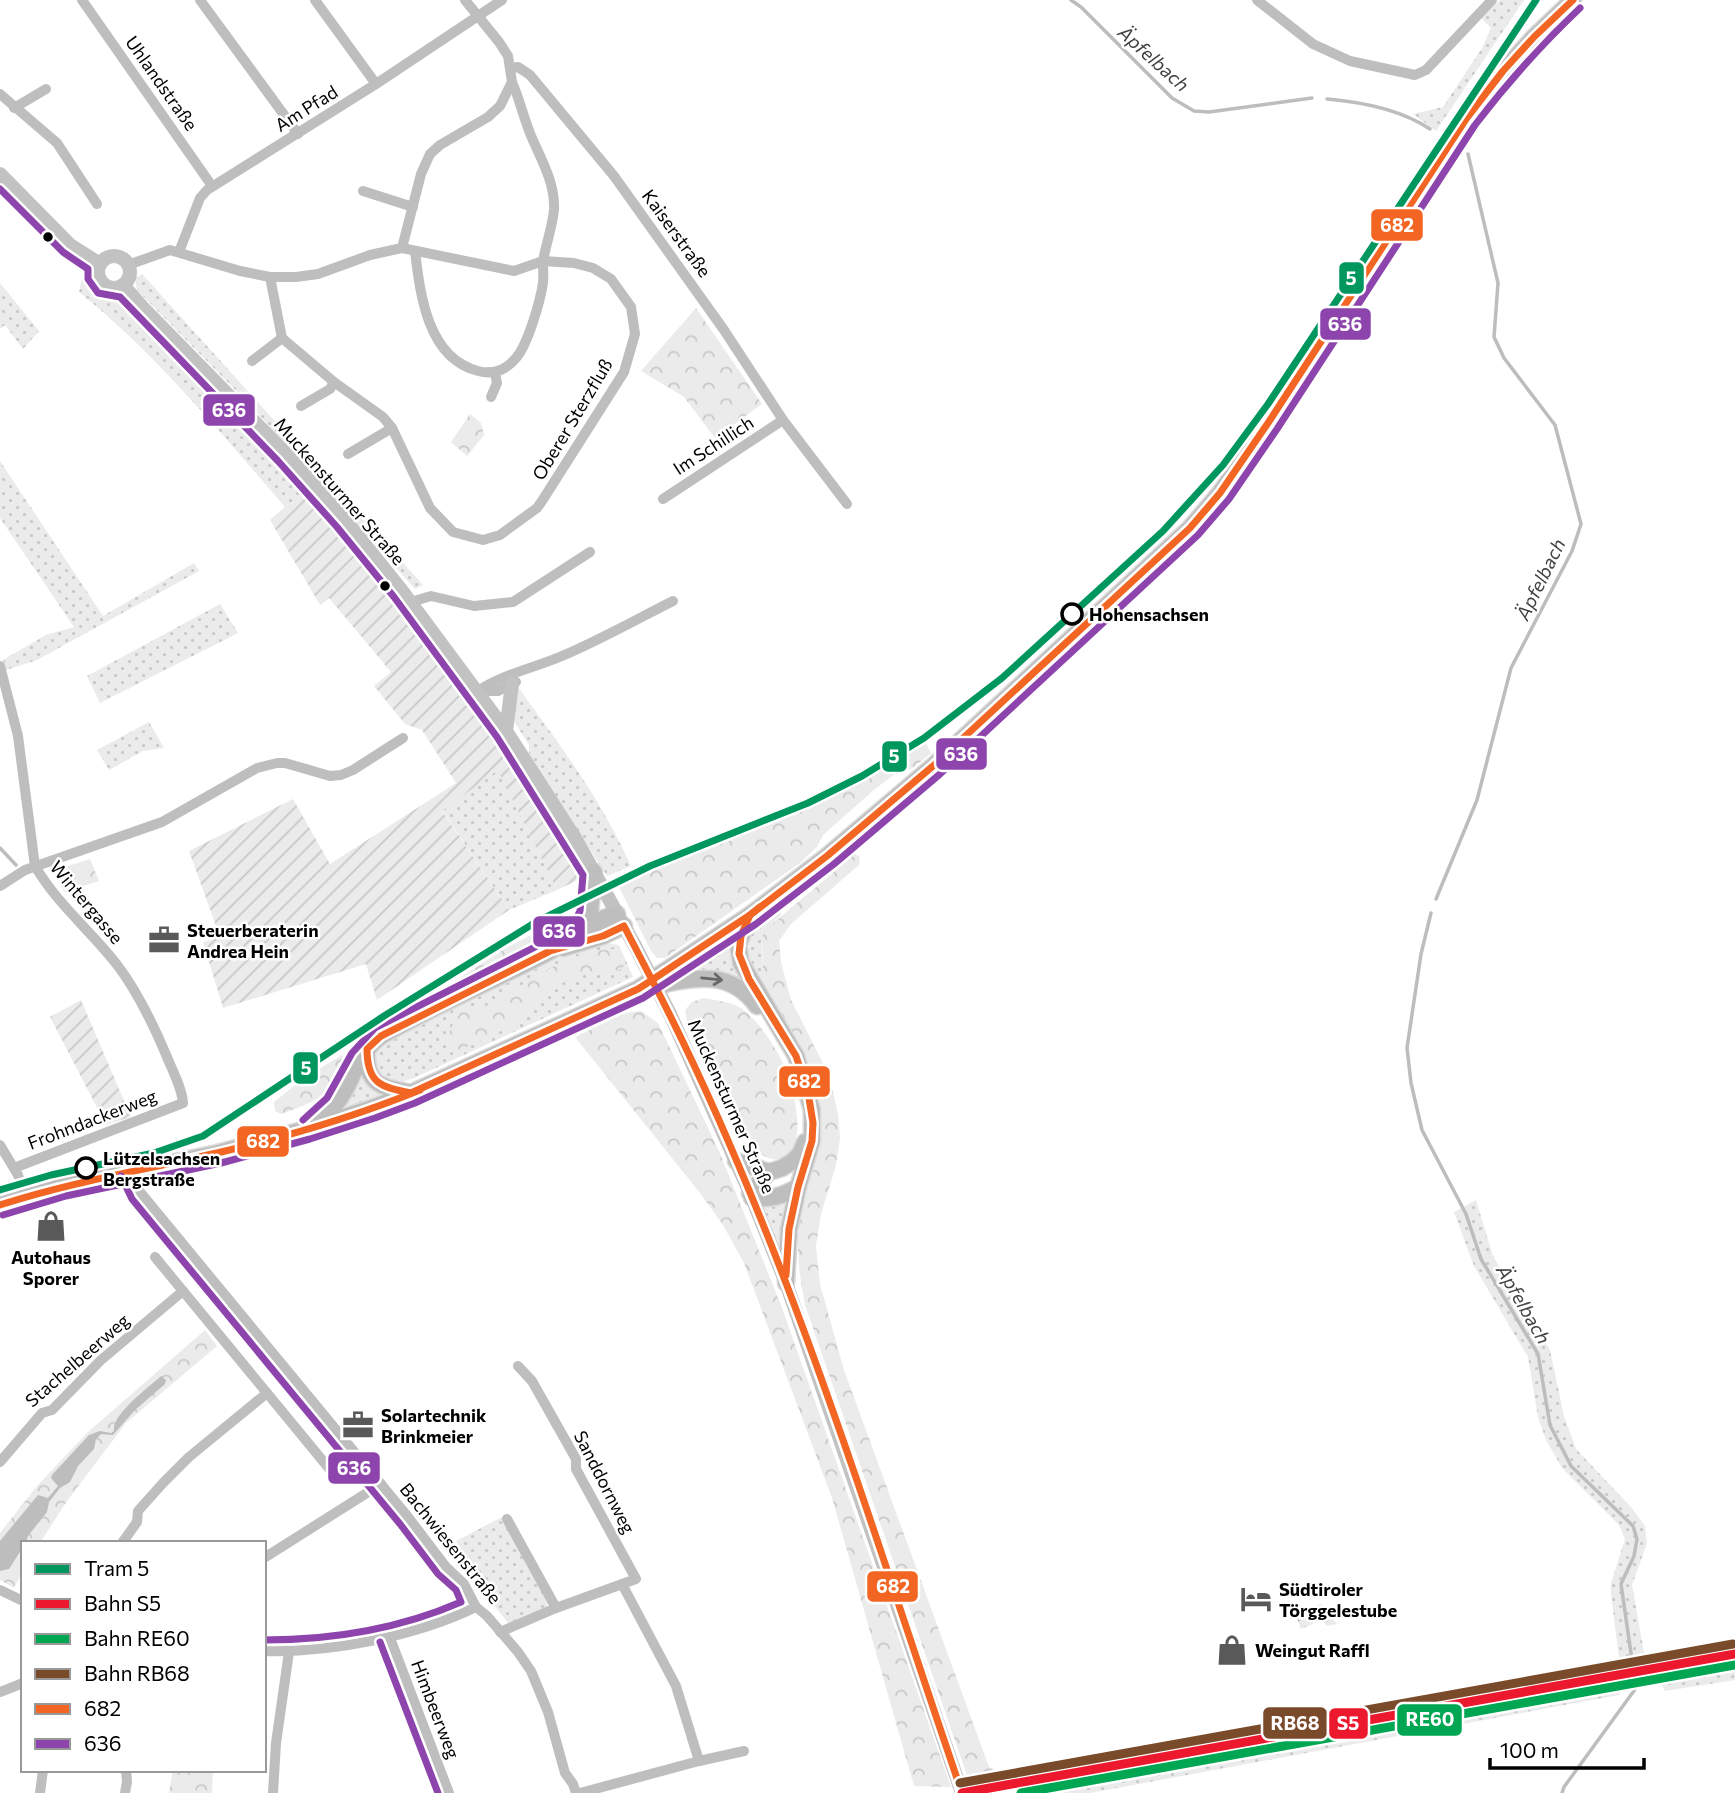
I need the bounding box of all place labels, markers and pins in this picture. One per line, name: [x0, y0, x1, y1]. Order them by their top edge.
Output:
unlabelled marker: [41, 230, 55, 244]
unlabelled marker: [378, 579, 392, 593]
marker: Hohensachsen: [1061, 603, 1083, 625]
place label: Hohensachsen: [1089, 603, 1209, 625]
place label: Steuerberaterin Andrea Hein: [187, 919, 319, 962]
office icon: Steuerberaterin Andrea Hein: [147, 923, 181, 957]
place label: Lützelsachsen Bergstraße: [103, 1147, 220, 1190]
marker: Lützelsachsen Bergstraße: [75, 1157, 97, 1179]
shop icon: Autohaus Sporer: [34, 1209, 68, 1243]
place label: Autohaus Sporer: [11, 1246, 91, 1289]
place label: Solartechnik Brinkmeier: [381, 1404, 487, 1447]
office icon: Solartechnik Brinkmeier: [341, 1408, 375, 1442]
place label: Südtiroler Törggelestube: [1279, 1578, 1397, 1621]
hotel icon: Südtiroler Törggelestube: [1239, 1582, 1273, 1616]
shop icon: Weingut Raffl: [1215, 1633, 1249, 1667]
place label: Weingut Raffl: [1255, 1639, 1370, 1661]

